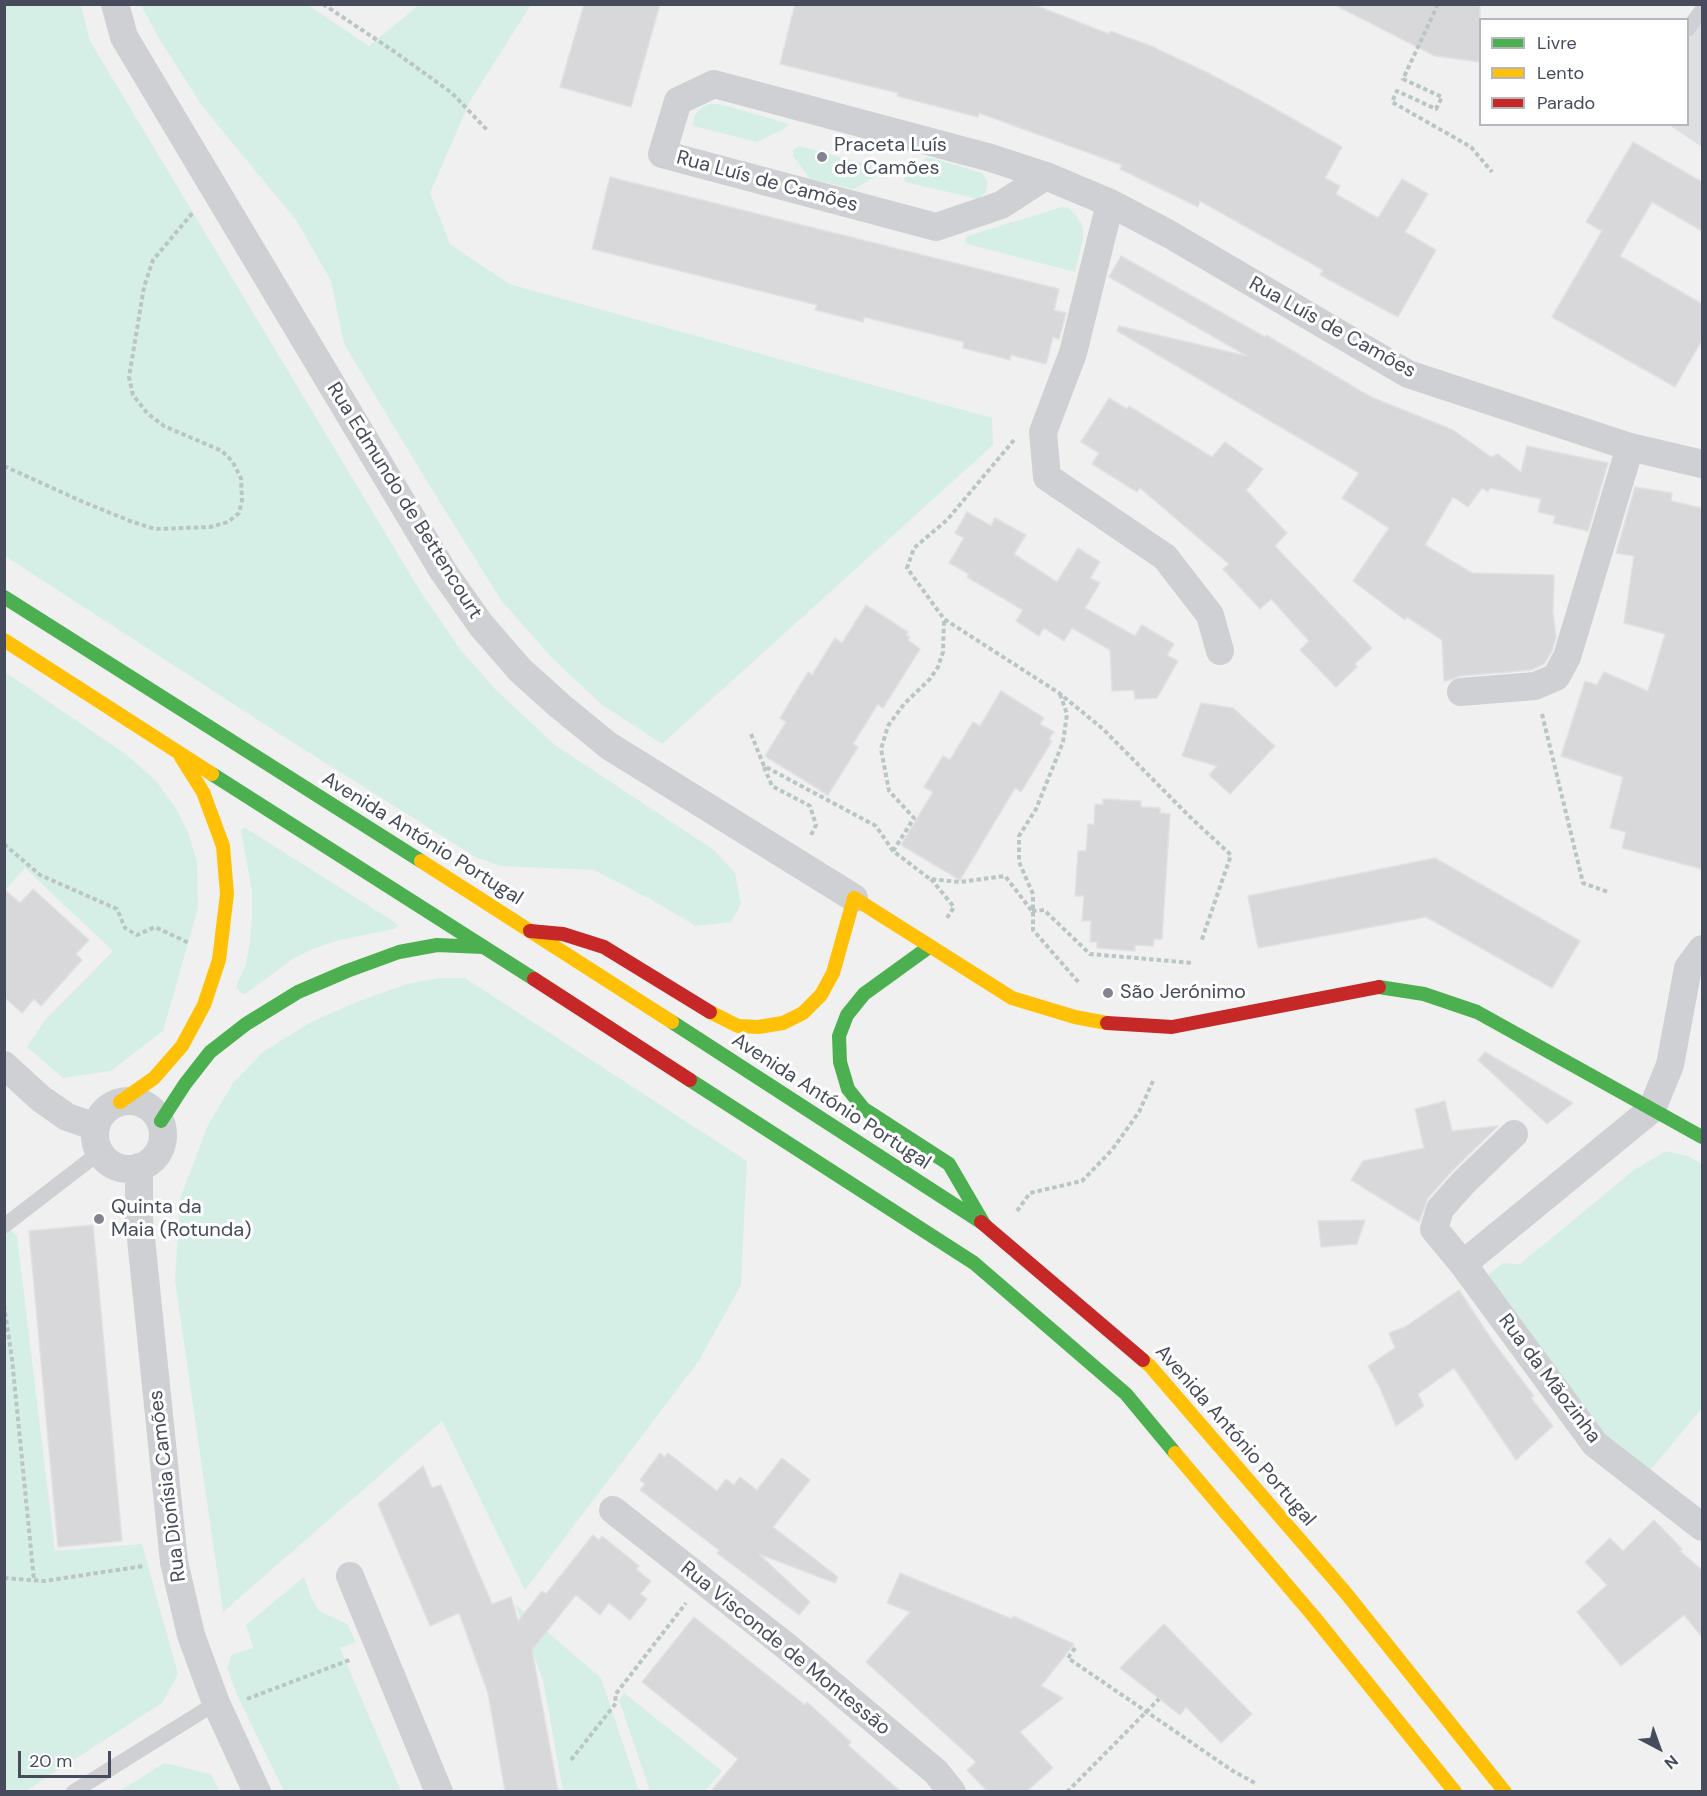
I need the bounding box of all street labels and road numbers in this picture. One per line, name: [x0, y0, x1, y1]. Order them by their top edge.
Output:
street label: Rua Luís de Camões: [674, 146, 860, 218]
street label: Rua Luís de Camões: [1244, 272, 1420, 384]
street label: Rua Edmundo de Bettencourt: [321, 378, 487, 624]
street label: Avenida António Portugal: [317, 767, 527, 911]
street label: Avenida António Portugal: [727, 1029, 935, 1175]
street label: Rua da Mãozinha: [1493, 1310, 1605, 1448]
street label: Avenida António Portugal: [1150, 1340, 1320, 1532]
street label: Rua Dionísia Camões: [144, 1389, 192, 1583]
street label: Rua Visconde de Montessão: [675, 1557, 895, 1741]

